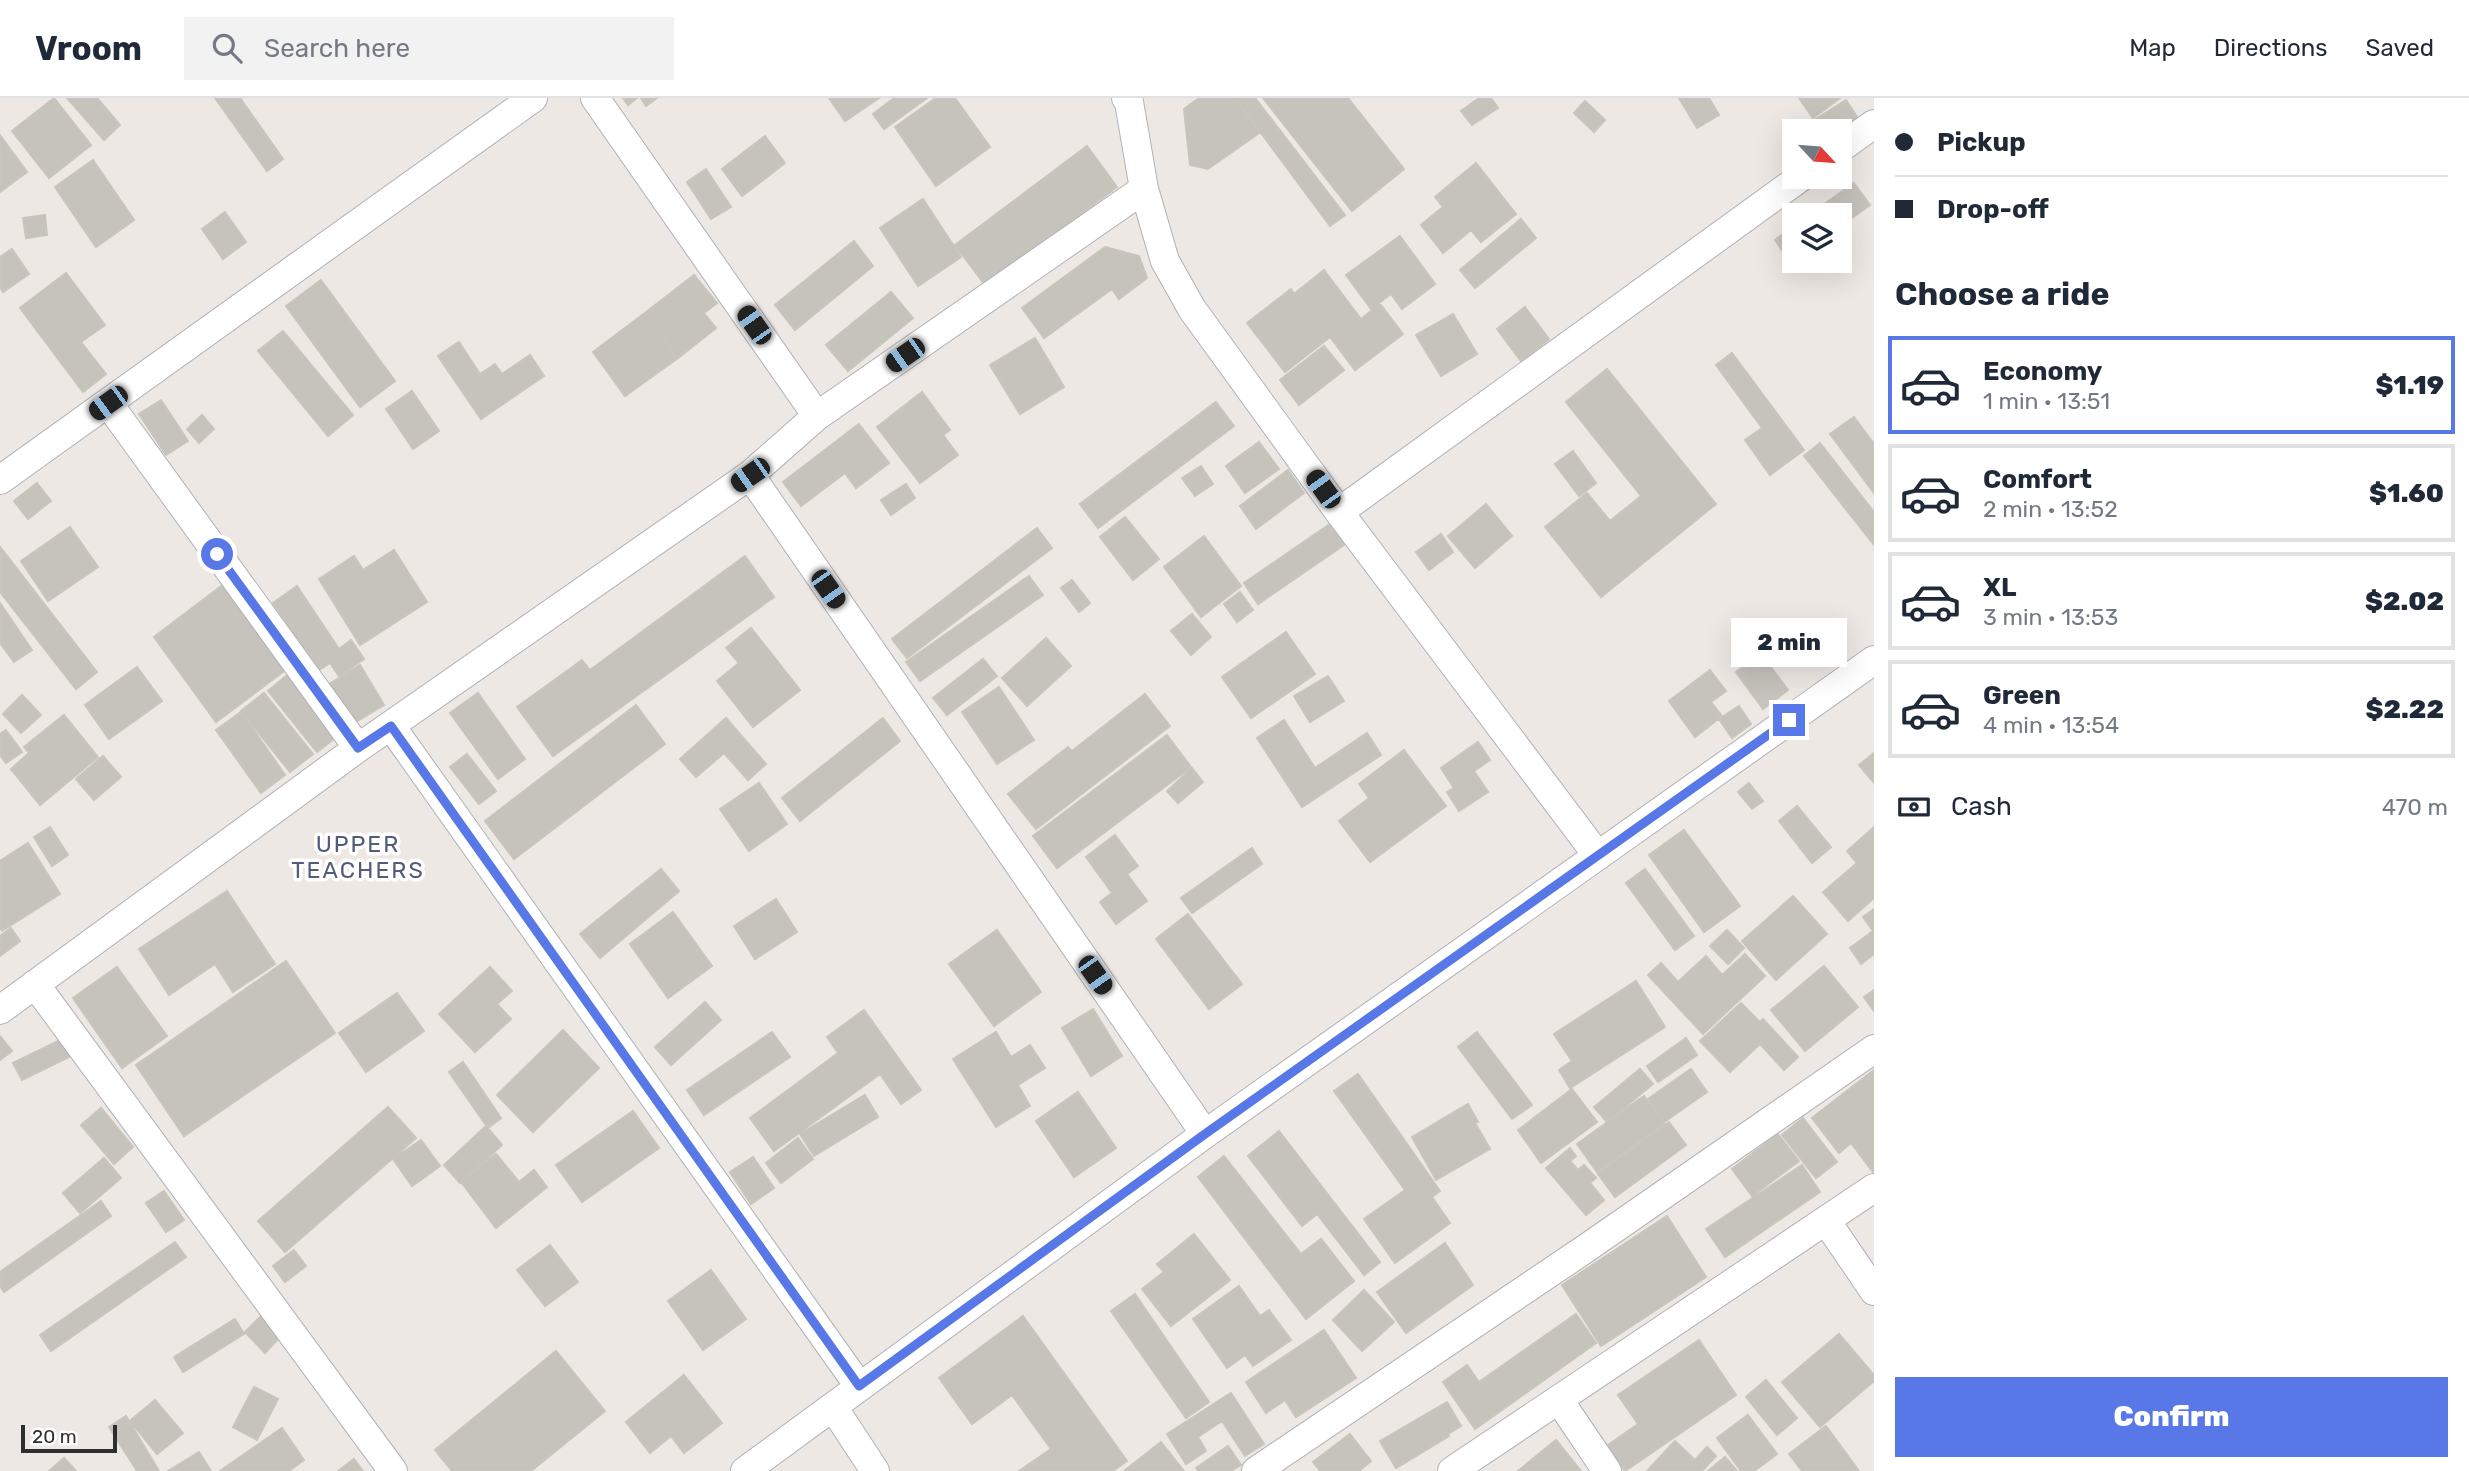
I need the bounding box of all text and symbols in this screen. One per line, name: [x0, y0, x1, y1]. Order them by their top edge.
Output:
search box: [184, 17, 674, 80]
text: Vroom: [35, 29, 142, 68]
icon: search: [208, 29, 246, 67]
text: Search here: [264, 33, 410, 64]
text: Map: [2129, 34, 2176, 62]
text: Directions: [2214, 34, 2327, 62]
text: Saved: [2365, 34, 2434, 62]
north arrow: [1782, 119, 1852, 189]
map controls: [1782, 119, 1852, 273]
text: Pickup: [1937, 127, 2026, 158]
text: Drop-off: [1937, 194, 2049, 225]
button: layers: [1782, 203, 1852, 273]
text: Choose a ride: [1895, 275, 2109, 313]
car: [734, 302, 775, 348]
car: [882, 334, 929, 376]
icon: car: [1899, 354, 1962, 417]
text: Economy: [1983, 356, 2102, 387]
text: $1.19: [2375, 370, 2444, 401]
car: [85, 382, 132, 424]
text: 1 min · 13:51: [1983, 387, 2110, 415]
car: [727, 454, 774, 496]
icon: car: [1899, 462, 1962, 525]
text: Comfort: [1983, 464, 2092, 495]
car: [1303, 466, 1344, 512]
text: $1.60: [2369, 478, 2444, 509]
text: 2 min · 13:52: [1983, 495, 2118, 523]
route start: [201, 538, 233, 570]
car: [808, 566, 849, 612]
icon: car: [1899, 570, 1962, 633]
text: XL: [1983, 572, 2016, 603]
text: $2.02: [2365, 586, 2444, 617]
text: 3 min · 13:53: [1983, 603, 2118, 631]
callout: 2 min: [1731, 618, 1847, 668]
text: 2 min: [1757, 628, 1821, 656]
icon: car: [1899, 678, 1962, 741]
text: Green: [1983, 680, 2061, 711]
text: $2.22: [2366, 694, 2444, 725]
route end: [1773, 704, 1805, 736]
text: 4 min · 13:54: [1983, 711, 2119, 739]
icon: cash: [1895, 788, 1933, 826]
text: Cash: [1951, 791, 2012, 822]
text: 470 m: [2382, 793, 2448, 821]
district label: UPPER TEACHERS: [291, 830, 425, 884]
car: [1075, 952, 1116, 998]
button: Confirm: [1895, 1377, 2448, 1457]
scale bar: [21, 1422, 117, 1454]
text: 20 m: [32, 1425, 77, 1448]

